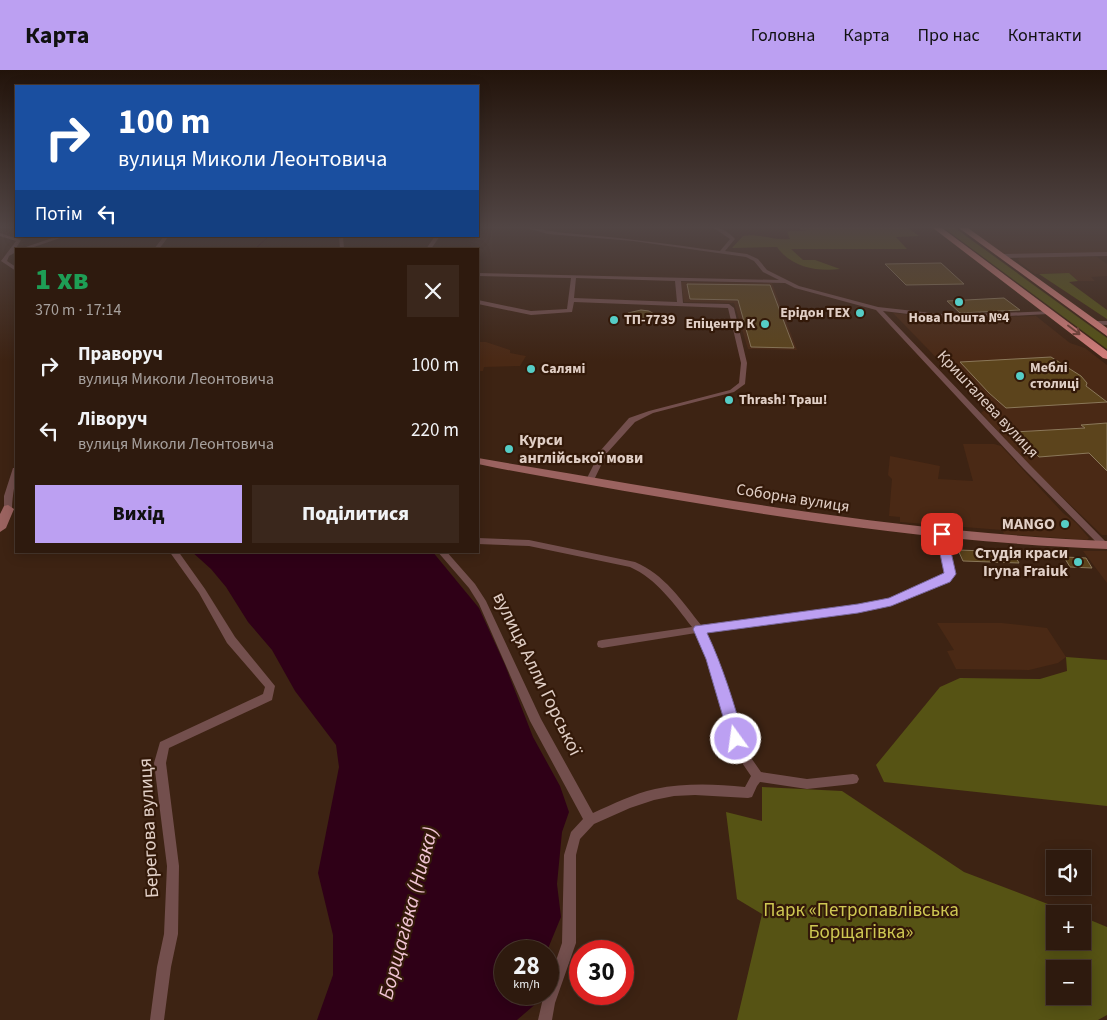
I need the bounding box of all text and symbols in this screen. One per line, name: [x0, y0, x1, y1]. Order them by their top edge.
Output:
text: Карта: [25, 18, 89, 53]
text: Головна: [751, 23, 815, 48]
text: Карта: [843, 23, 889, 48]
text: Про нас: [917, 23, 980, 48]
text: Контакти: [1008, 23, 1082, 48]
text: 100 m: [118, 97, 210, 147]
icon: right: [35, 105, 100, 170]
text: вулиця Миколи Леонтовича: [118, 143, 387, 175]
icon: left: [93, 200, 121, 228]
text: Потім: [35, 201, 83, 228]
text: 1 хв: [35, 258, 89, 301]
button: close: [407, 265, 459, 317]
marker: Нова Пошта №4: [953, 296, 965, 308]
text: 370 m · 17:14: [35, 299, 122, 321]
place label: Ерідон ТЕХ: [780, 303, 850, 323]
marker: Ерідон ТЕХ: [854, 307, 866, 319]
place label: Нова Пошта №4: [909, 308, 1010, 328]
place label: ТП-7739: [624, 310, 675, 330]
marker: ТП-7739: [608, 314, 620, 326]
place label: Епіцентр К: [685, 314, 755, 334]
marker: Епіцентр К: [759, 318, 771, 330]
one-way arrow: [1067, 325, 1080, 336]
text: Праворуч: [78, 341, 163, 368]
street label: Кришталева вулиця: [932, 345, 1044, 463]
icon: right: [35, 352, 63, 380]
text: 100 m: [411, 352, 459, 379]
place label: Меблі столиці: [1030, 358, 1079, 394]
place label: Салямі: [541, 359, 585, 379]
marker: Салямі: [525, 363, 537, 375]
text: вулиця Миколи Леонтовича: [78, 368, 274, 390]
marker: Меблі столиці: [1014, 370, 1026, 382]
place label: Thrash! Траш!: [739, 390, 828, 410]
marker: Thrash! Траш!: [723, 394, 735, 406]
text: Ліворуч: [78, 406, 147, 433]
icon: left: [35, 417, 63, 445]
text: 220 m: [411, 417, 459, 444]
place label: Курси англійської мови: [519, 429, 643, 469]
text: вулиця Миколи Леонтовича: [78, 433, 274, 455]
marker: Курси англійської мови: [503, 443, 515, 455]
street label: Соборна вулиця: [735, 478, 851, 518]
button: Вихід: [35, 485, 242, 543]
button: Поділитися: [252, 485, 459, 543]
pin: [921, 513, 963, 555]
place label: MANGO: [1002, 513, 1055, 535]
marker: MANGO: [1059, 518, 1071, 530]
icon: arrive: [928, 520, 956, 548]
place label: Студія краси Iryna Fraiuk: [975, 542, 1068, 582]
marker: Студія краси Iryna Fraiuk: [1072, 556, 1084, 568]
street label: вулиця Алли Горської: [486, 588, 589, 762]
position arrow: [709, 712, 761, 764]
street label: Берегова вулиця: [132, 757, 166, 899]
water label: Борщагівка (Нивка): [371, 823, 445, 1003]
map controls: [1046, 850, 1091, 1005]
button: sound: [1046, 850, 1091, 895]
park label: Парк «Петропавлівська Борщагівка»: [763, 897, 959, 946]
button: +: [1046, 905, 1091, 950]
speed limit sign: 30: [569, 940, 634, 1005]
text: 28: [513, 948, 540, 984]
button: −: [1046, 960, 1091, 1005]
text: km/h: [513, 976, 540, 993]

